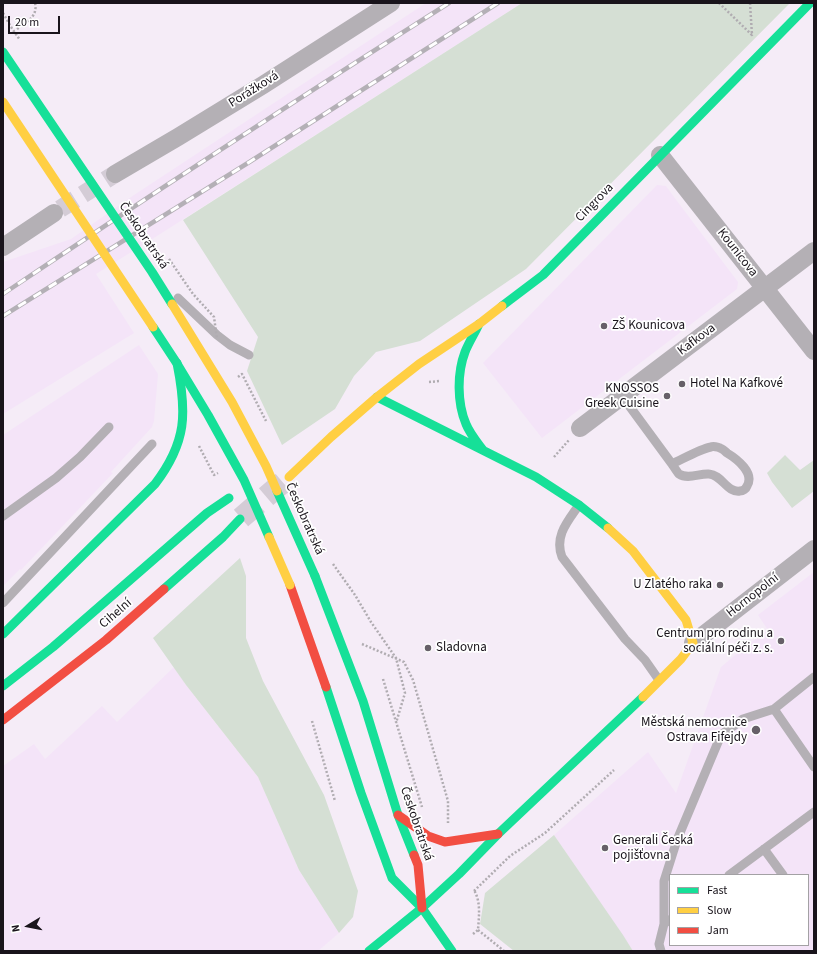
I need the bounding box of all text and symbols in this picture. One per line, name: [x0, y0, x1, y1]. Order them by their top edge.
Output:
scale bar: [10, 8, 62, 34]
text: 20 m: [15, 14, 39, 31]
street label: Porážková: [226, 69, 282, 111]
street label: Cingrova: [573, 180, 617, 226]
street label: Českobratrská: [115, 200, 171, 272]
street label: Kounicova: [713, 226, 761, 280]
place label: ZŠ Kounicova: [612, 318, 685, 334]
marker: ZŠ Kounicova: [599, 321, 609, 331]
street label: Kafkova: [675, 321, 719, 359]
place label: Hotel Na Kafkové: [690, 376, 783, 392]
marker: Hotel Na Kafkové: [677, 379, 687, 389]
place label: KNOSSOS Greek Cuisine: [585, 381, 659, 412]
marker: KNOSSOS Greek Cuisine: [662, 391, 672, 401]
street label: Českobratrská: [281, 480, 327, 558]
street label: Hornopolní: [724, 571, 782, 621]
place label: U Zlatého raka: [633, 577, 712, 593]
marker: U Zlatého raka: [715, 580, 725, 590]
street label: Cihelní: [97, 596, 135, 632]
place label: Centrum pro rodinu a sociální péči z. s.: [656, 626, 773, 657]
marker: Centrum pro rodinu a sociální péči z. s.: [776, 636, 786, 646]
place label: Sladovna: [436, 640, 487, 656]
marker: Sladovna: [423, 643, 433, 653]
place label: Městská nemocnice Ostrava Fifejdy: [641, 715, 747, 746]
marker: Městská nemocnice Ostrava Fifejdy: [750, 724, 762, 736]
street label: Českobratrská: [396, 785, 436, 863]
place label: Generali Česká pojišťovna: [613, 833, 693, 864]
marker: Generali Česká pojišťovna: [600, 843, 610, 853]
legend: [669, 874, 809, 946]
text: Fast: [707, 882, 727, 899]
text: Slow: [707, 902, 732, 919]
north arrow: [8, 906, 48, 946]
text: Jam: [707, 922, 729, 939]
text: N: [8, 923, 24, 933]

